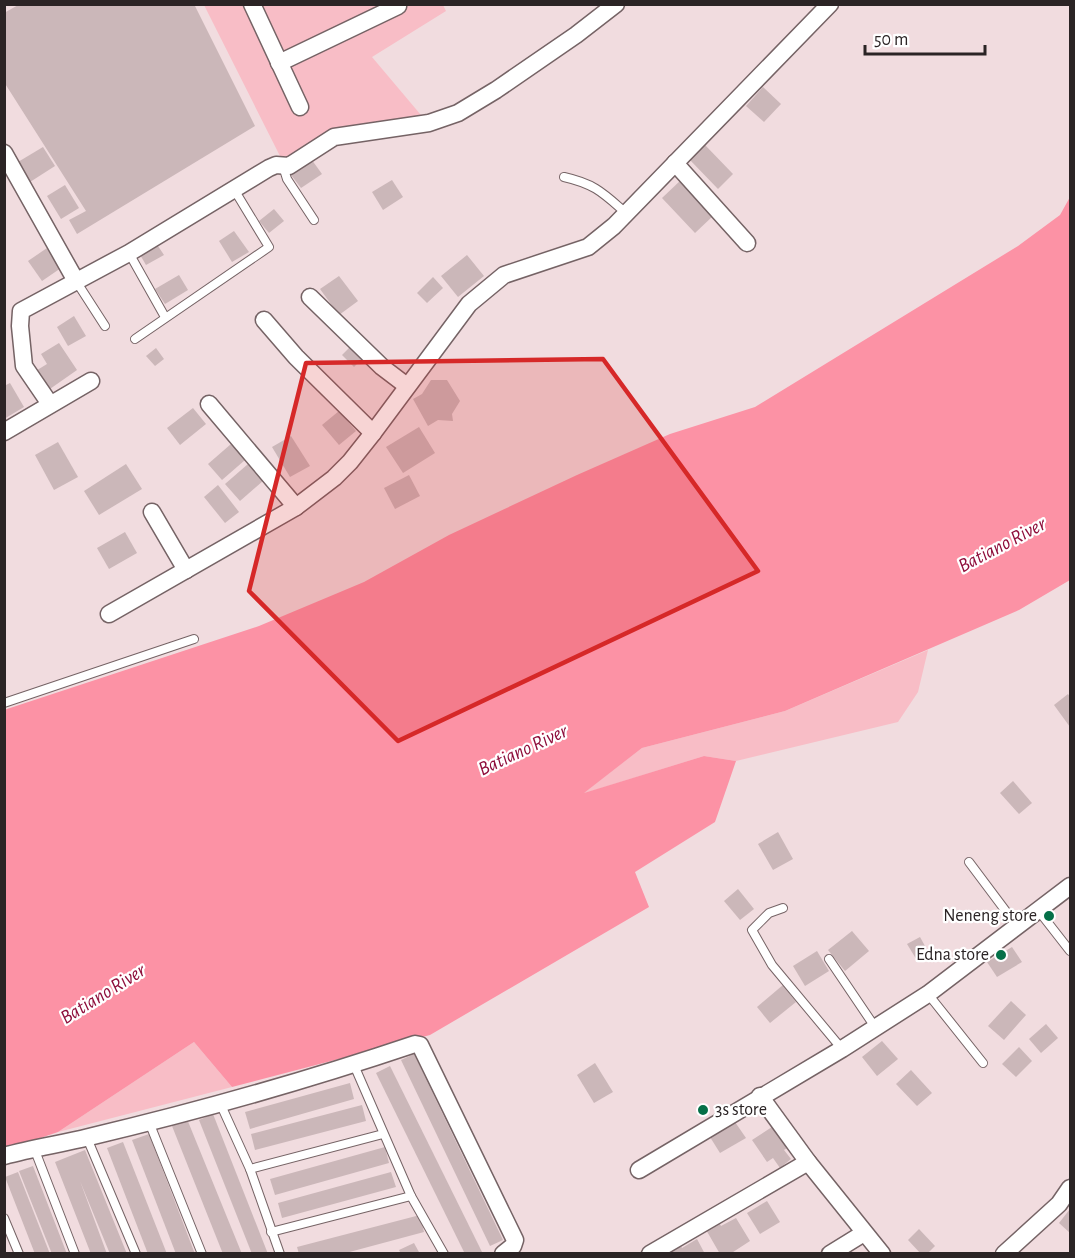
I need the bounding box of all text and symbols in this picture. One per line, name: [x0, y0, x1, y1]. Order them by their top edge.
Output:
scale bar: [865, 18, 985, 56]
text: 50 m: [874, 31, 908, 49]
water label: Batiano River: [955, 513, 1049, 576]
water label: Batiano River: [475, 720, 571, 779]
place label: Neneng store: [943, 907, 1037, 925]
marker: Neneng store: [1042, 909, 1056, 923]
place label: Edna store: [916, 946, 989, 964]
marker: Edna store: [994, 948, 1008, 962]
water label: Batiano River: [57, 960, 149, 1028]
place label: 3s store: [715, 1101, 767, 1119]
marker: 3s store: [696, 1103, 710, 1117]

